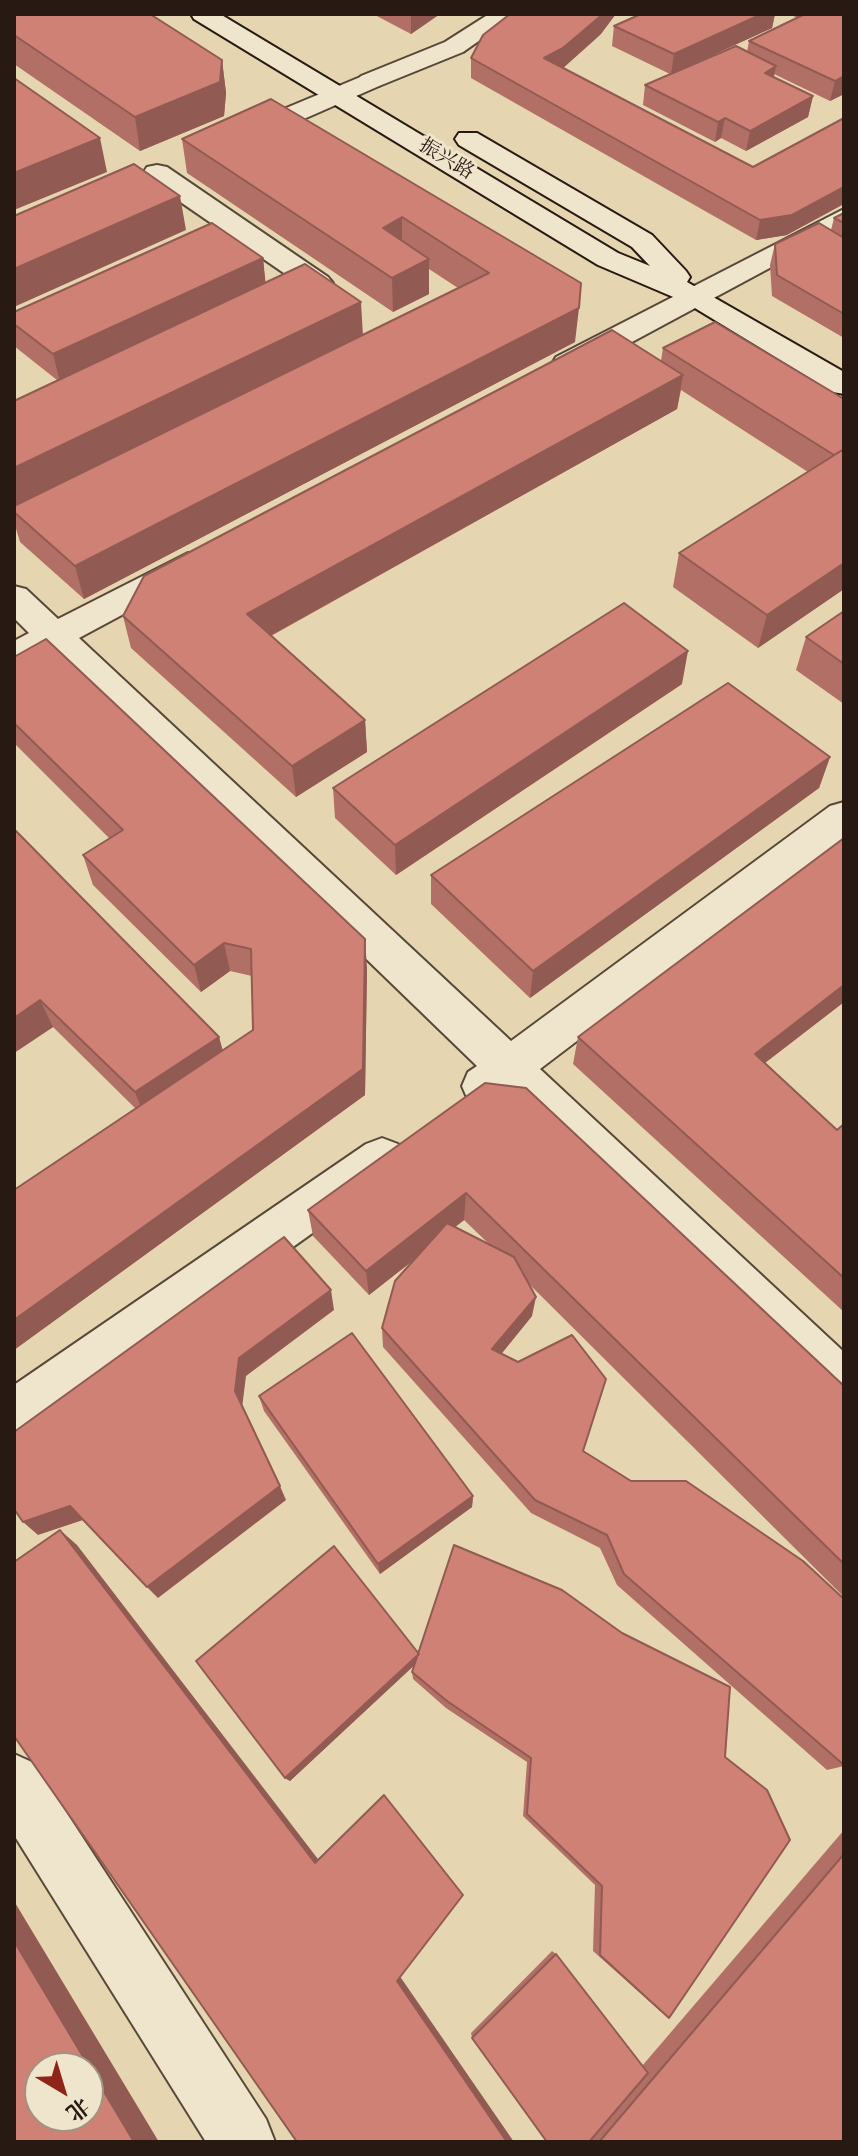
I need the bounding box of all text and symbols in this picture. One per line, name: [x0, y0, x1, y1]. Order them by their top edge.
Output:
street label: 振兴路: [414, 134, 478, 186]
north arrow: [24, 2052, 104, 2132]
text: 北: [60, 2091, 95, 2128]

